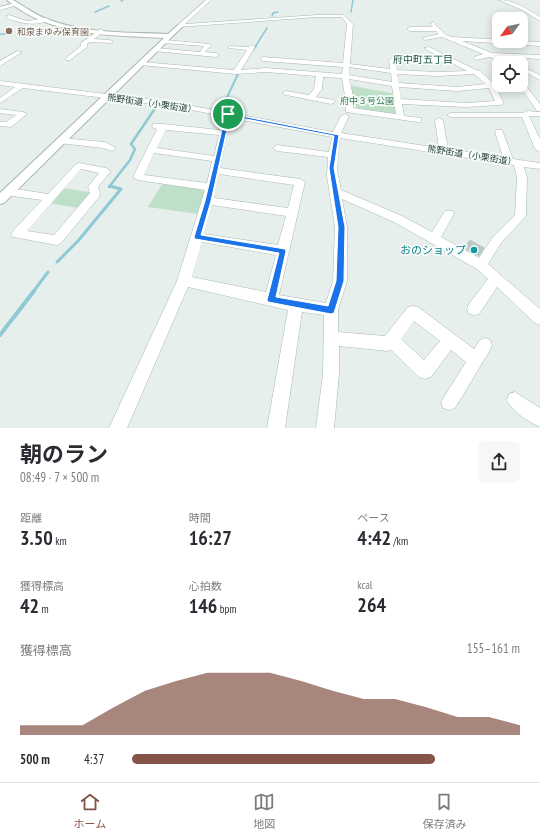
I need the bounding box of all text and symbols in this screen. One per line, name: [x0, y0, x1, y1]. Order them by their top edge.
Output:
north arrow: [492, 12, 528, 48]
map controls: [492, 12, 528, 92]
marker: 和泉まゆみ保育園: [4, 26, 14, 36]
place label: 和泉まゆみ保育園: [17, 26, 89, 37]
district label: 府中町五丁目: [393, 53, 453, 66]
button: locate: [492, 56, 528, 92]
street label: 熊野街道（小栗街道）: [107, 91, 197, 115]
park label: 府中３号公園: [340, 95, 394, 106]
pin: [211, 97, 245, 131]
icon: arrive: [217, 103, 239, 125]
street label: 熊野街道（小栗街道）: [427, 143, 517, 167]
place label: おのショップ: [400, 243, 466, 257]
marker: おのショップ: [469, 245, 479, 255]
text: 朝のラン: [20, 440, 108, 468]
button: share: [478, 441, 520, 483]
text: 08:49 · 7 × 500 m: [20, 469, 99, 486]
text: 距離: [20, 511, 42, 525]
text: 時間: [189, 511, 211, 525]
text: ペース: [357, 511, 390, 525]
text: 3.50: [20, 525, 53, 551]
text: 16:27: [189, 525, 232, 551]
text: 4:42: [357, 525, 391, 551]
text: km: [53, 534, 67, 548]
text: /km: [391, 534, 408, 548]
text: kcal: [357, 578, 372, 592]
text: 獲得標高: [20, 579, 64, 593]
text: 心拍数: [189, 579, 222, 593]
text: 264: [357, 592, 386, 618]
text: 42: [20, 593, 39, 619]
text: 146: [189, 593, 217, 619]
text: m: [39, 602, 49, 616]
text: bpm: [217, 602, 236, 616]
text: 155–161 m: [467, 640, 520, 657]
text: 獲得標高: [20, 642, 72, 659]
text: 500 m: [20, 751, 50, 768]
text: 4:37: [84, 751, 104, 768]
tab: ホーム: [74, 791, 106, 831]
tab: 地図: [253, 791, 275, 831]
tab: 保存済み: [422, 791, 466, 831]

